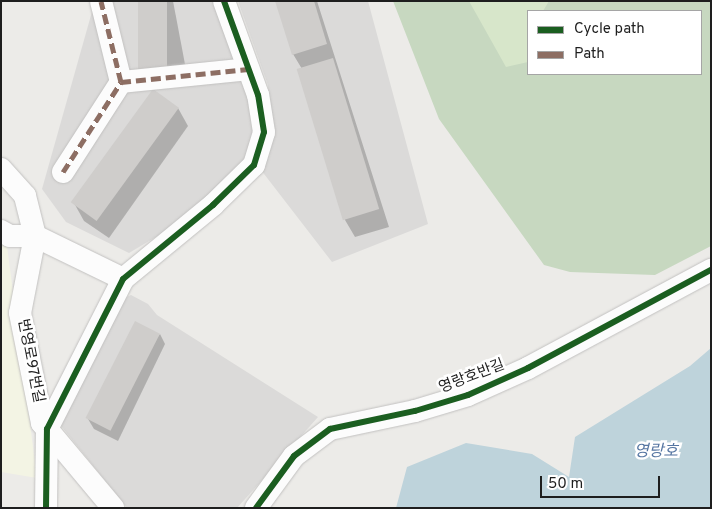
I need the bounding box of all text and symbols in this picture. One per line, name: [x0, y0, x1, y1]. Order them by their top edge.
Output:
legend: [527, 10, 702, 75]
text: Cycle path: [574, 20, 645, 39]
text: Path: [574, 45, 605, 64]
street label: 번영로97번길: [13, 317, 47, 405]
street label: 영랑호반길: [437, 356, 507, 398]
water label: 영랑호: [634, 442, 678, 462]
scale bar: [542, 466, 662, 498]
text: 50 m: [548, 475, 583, 494]

